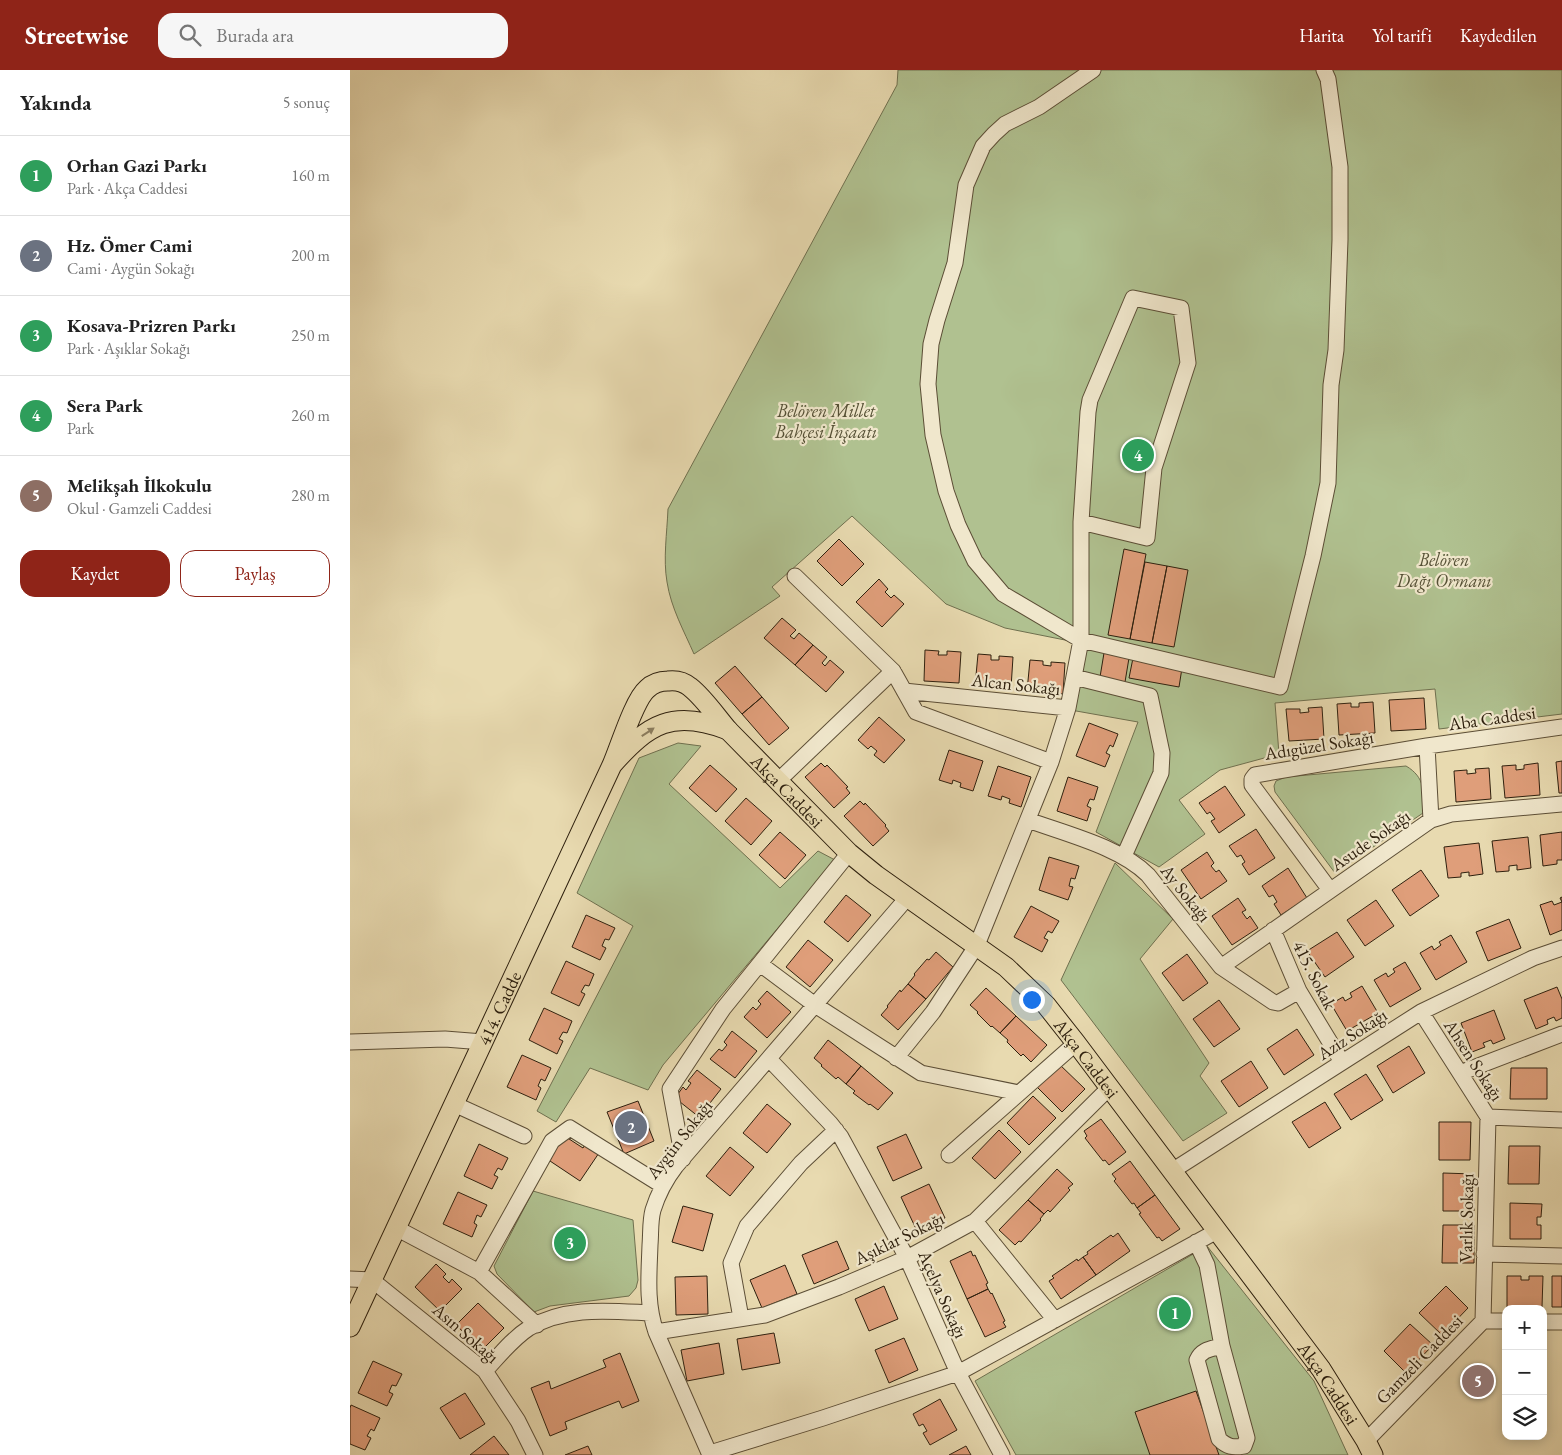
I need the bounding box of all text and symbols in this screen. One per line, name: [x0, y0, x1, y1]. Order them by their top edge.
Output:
search box: [158, 13, 508, 58]
text: Streetwise: [25, 20, 128, 51]
icon: search: [176, 21, 204, 49]
text: Burada ara: [216, 23, 294, 48]
text: Harita: [1299, 24, 1344, 47]
text: Yol tarifi: [1372, 24, 1432, 47]
text: Kaydedilen: [1460, 24, 1537, 47]
text: Yakında: [20, 89, 91, 116]
text: 5 sonuç: [283, 92, 330, 113]
text: Orhan Gazi Parkı: [67, 153, 207, 178]
text: 1: [32, 165, 40, 186]
text: 160 m: [291, 165, 330, 186]
text: Park · Akça Caddesi: [67, 178, 188, 199]
text: Hz. Ömer Cami: [67, 233, 192, 258]
text: 2: [32, 245, 40, 266]
text: 200 m: [291, 245, 330, 266]
text: Cami · Aygün Sokağı: [67, 258, 195, 279]
text: Kosava-Prizren Parkı: [67, 313, 236, 338]
text: 3: [32, 325, 40, 346]
text: 250 m: [291, 325, 330, 346]
text: Park · Aşıklar Sokağı: [67, 338, 190, 359]
text: Sera Park: [67, 393, 143, 418]
park label: Belören Millet Bahçesi İnşaatı: [774, 399, 877, 444]
text: 4: [32, 405, 40, 426]
text: 260 m: [291, 405, 330, 426]
text: Park: [67, 418, 94, 439]
pin: 4: [1122, 436, 1154, 474]
text: Melikşah İlkokulu: [67, 473, 212, 498]
text: 5: [32, 485, 40, 506]
text: 280 m: [291, 485, 330, 506]
text: Okul · Gamzeli Caddesi: [67, 498, 212, 519]
park label: Belören Dağı Ormanı: [1395, 548, 1492, 593]
button: Kaydet: [20, 550, 170, 597]
button: Paylaş: [180, 550, 330, 597]
street label: Alcan Sokağı: [970, 668, 1062, 700]
street label: Aba Caddesi: [1446, 700, 1538, 736]
street label: Adıgüzel Sokağı: [1262, 725, 1376, 765]
one-way arrow: [641, 727, 654, 737]
street label: Akça Caddesi: [746, 748, 829, 833]
street label: Asude Sokağı: [1325, 804, 1415, 876]
street label: Ay Sokağı: [1155, 859, 1217, 927]
street label: 415. Sokak: [1288, 936, 1342, 1014]
street label: 414. Cadde: [472, 967, 526, 1049]
your location: [1019, 987, 1045, 1013]
street label: Aziz Sokağı: [1312, 1003, 1392, 1066]
street label: Akça Caddesi: [1049, 1013, 1125, 1103]
street label: Ahsen Sokağı: [1439, 1014, 1509, 1106]
street label: Aygün Sokağı: [640, 1094, 717, 1184]
pin: 2: [615, 1108, 647, 1146]
street label: Varlık Sokağı: [1454, 1173, 1478, 1263]
street label: Aşıklar Sokağı: [849, 1206, 948, 1270]
pin: 3: [554, 1224, 586, 1262]
street label: Açelya Sokağı: [913, 1245, 973, 1342]
pin: 1: [1159, 1294, 1191, 1332]
street label: Asın Sokağı: [427, 1297, 504, 1369]
map controls: [1502, 1305, 1547, 1440]
button: +: [1502, 1305, 1547, 1350]
street label: Gamzeli Caddesi: [1370, 1309, 1468, 1409]
street label: Akça Caddesi: [1292, 1336, 1365, 1429]
button: −: [1502, 1350, 1547, 1395]
pin: 5: [1462, 1362, 1494, 1400]
button: layers: [1502, 1395, 1547, 1440]

